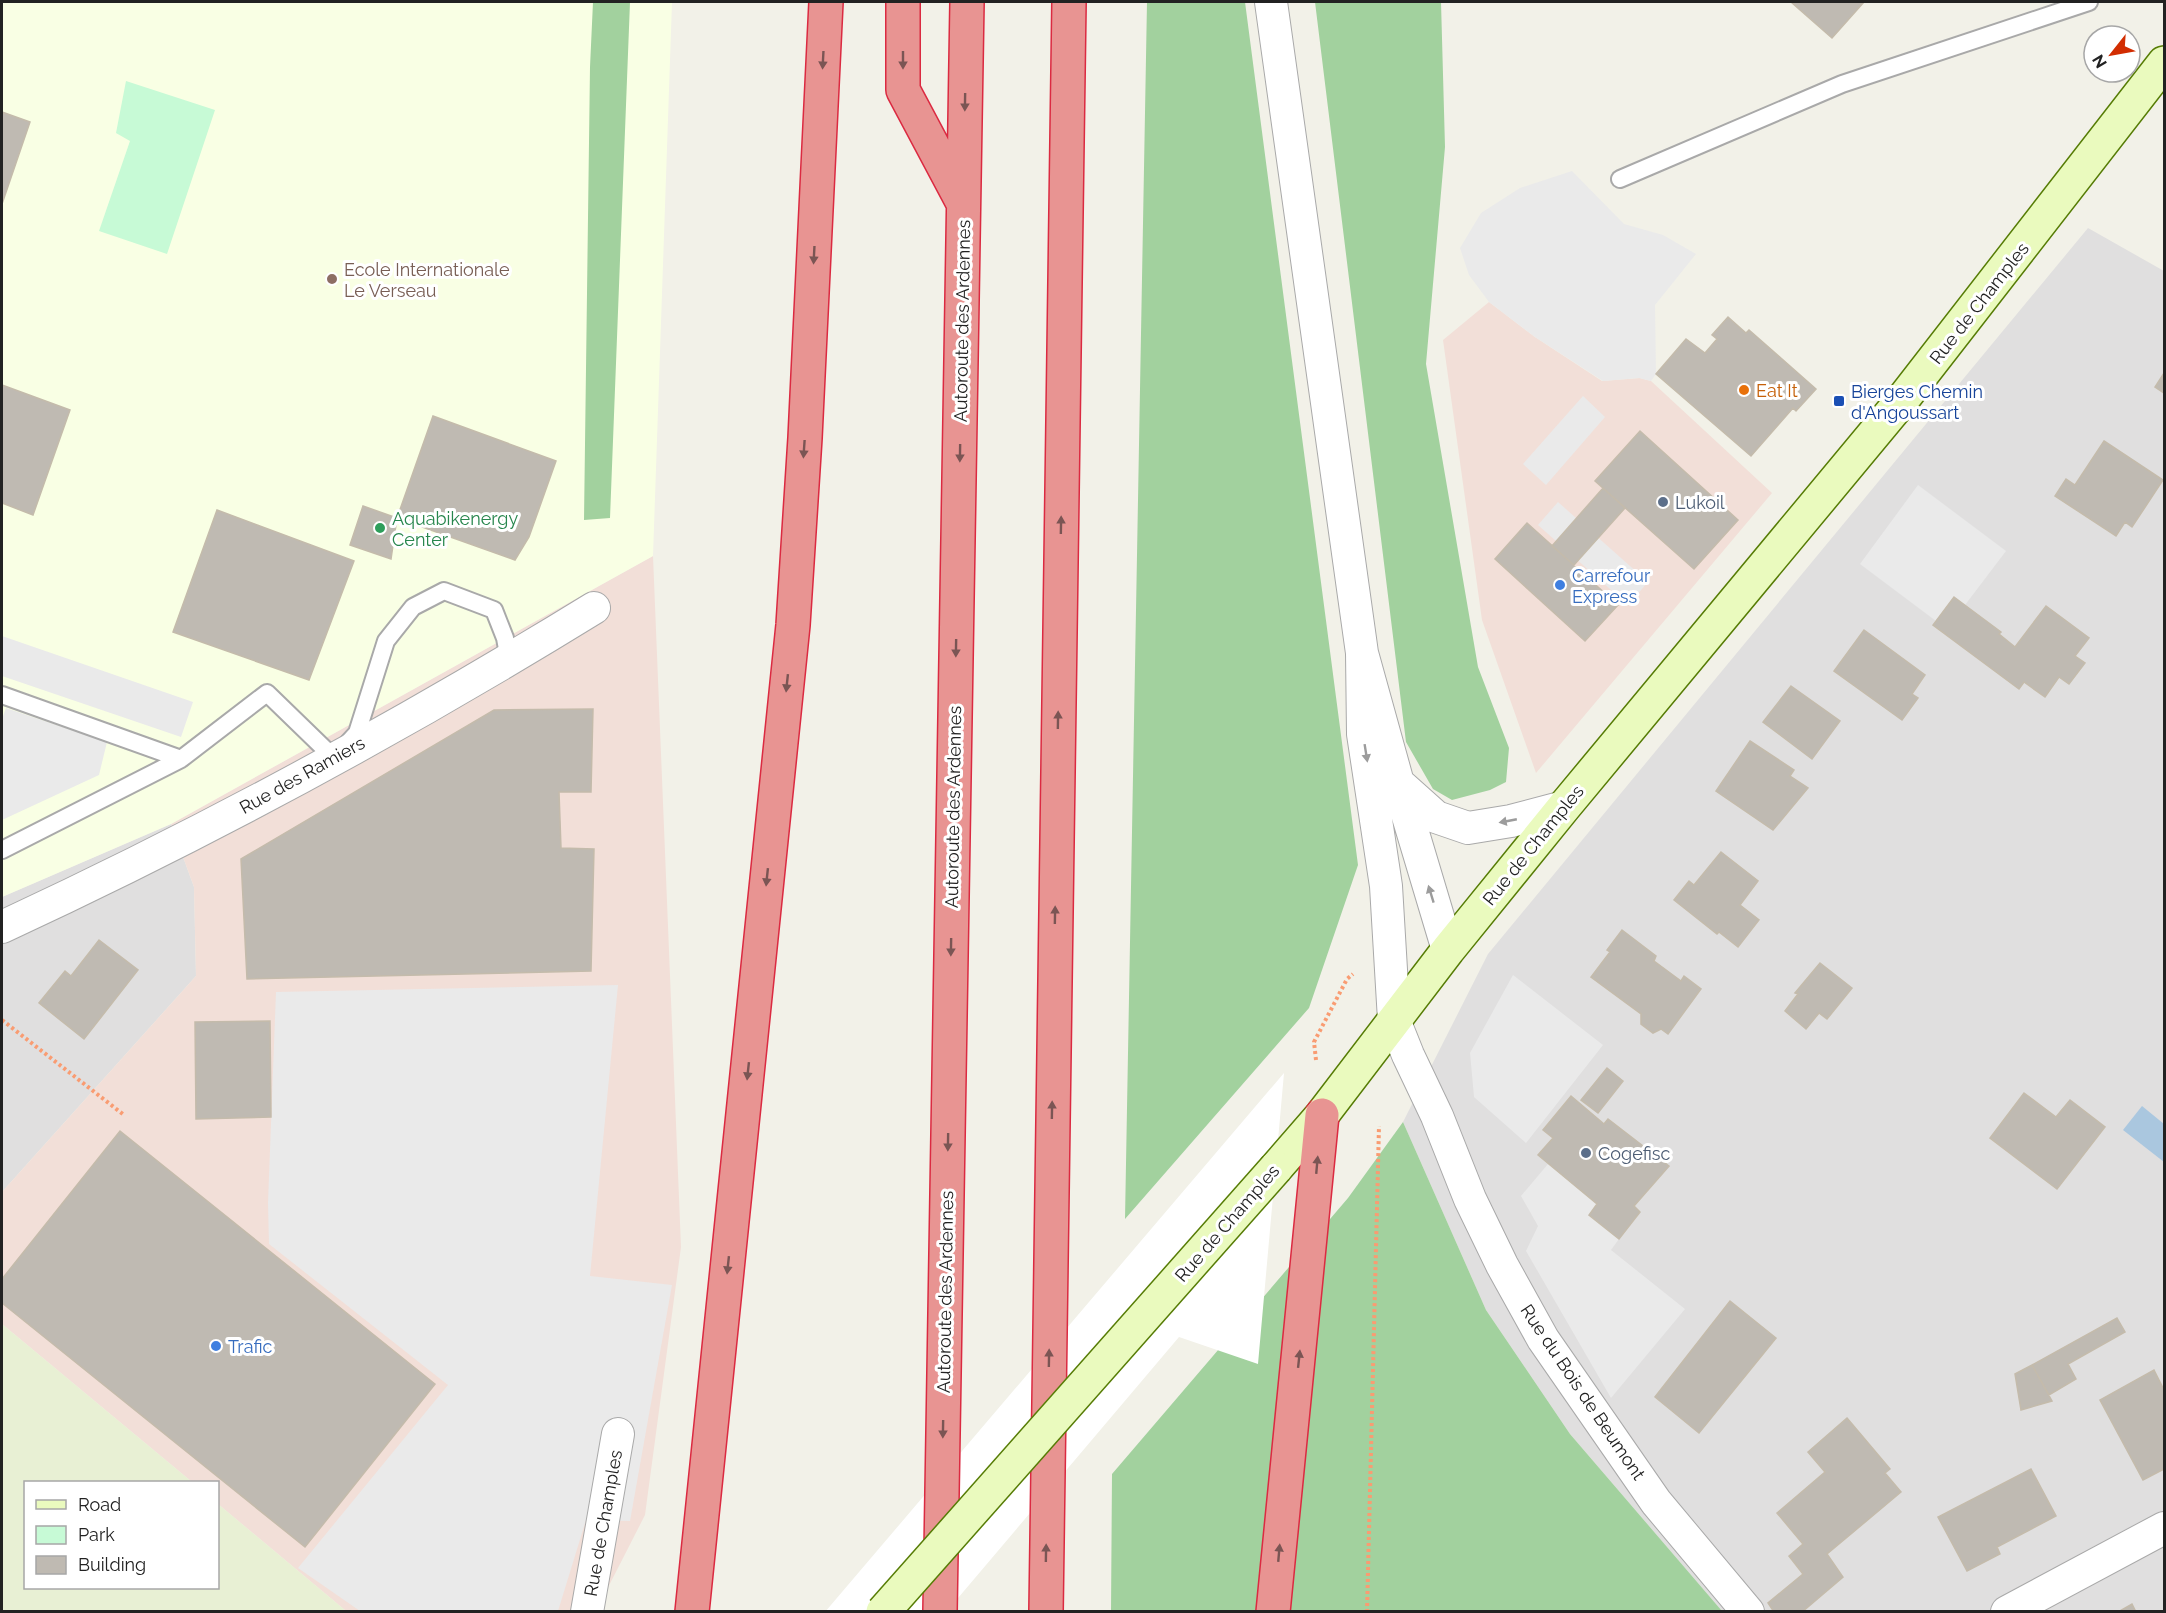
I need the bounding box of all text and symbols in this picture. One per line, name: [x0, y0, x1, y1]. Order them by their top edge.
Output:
north arrow: [2082, 24, 2142, 84]
one-way arrow: [819, 50, 828, 69]
one-way arrow: [898, 50, 908, 69]
text: N: [2088, 51, 2111, 72]
one-way arrow: [960, 92, 970, 111]
street label: Autoroute des Ardennes: [950, 219, 974, 422]
street label: Rue de Champles: [1925, 238, 2033, 368]
one-way arrow: [809, 245, 818, 264]
place label: Ecole Internationale Le Verseau: [344, 259, 510, 301]
marker: Ecole Internationale Le Verseau: [325, 272, 339, 286]
place label: Eat It: [1756, 380, 1798, 401]
place label: Bierges Chemin d'Angoussart: [1851, 381, 1983, 423]
marker: Eat It: [1737, 383, 1751, 397]
marker: Bierges Chemin d'Angoussart: [1832, 394, 1846, 408]
one-way arrow: [799, 440, 809, 459]
one-way arrow: [955, 443, 964, 462]
place label: Lukoil: [1675, 492, 1725, 513]
marker: Lukoil: [1656, 495, 1670, 509]
place label: Aquabikenergy Center: [392, 508, 518, 550]
one-way arrow: [1056, 516, 1066, 535]
marker: Aquabikenergy Center: [373, 521, 387, 535]
place label: Carrefour Express: [1572, 565, 1651, 607]
marker: Carrefour Express: [1553, 578, 1567, 592]
one-way arrow: [951, 638, 961, 657]
one-way arrow: [782, 674, 792, 693]
street label: Autoroute des Ardennes: [941, 705, 965, 908]
one-way arrow: [1053, 710, 1063, 729]
street label: Rue des Ramiers: [236, 732, 369, 818]
one-way arrow: [1361, 744, 1370, 763]
street label: Rue de Champles: [1478, 781, 1588, 909]
one-way arrow: [1498, 817, 1517, 826]
one-way arrow: [763, 868, 772, 887]
one-way arrow: [1426, 885, 1435, 903]
one-way arrow: [1050, 905, 1060, 924]
one-way arrow: [946, 938, 956, 957]
one-way arrow: [743, 1062, 753, 1081]
one-way arrow: [1048, 1100, 1057, 1119]
one-way arrow: [943, 1133, 952, 1152]
place label: Cogefisc: [1598, 1143, 1670, 1164]
marker: Cogefisc: [1579, 1146, 1593, 1160]
one-way arrow: [1313, 1156, 1322, 1175]
street label: Rue de Champles: [1170, 1160, 1284, 1286]
street label: Autoroute des Ardennes: [933, 1190, 957, 1393]
one-way arrow: [723, 1256, 733, 1275]
street label: Rue du Bois de Beumont: [1516, 1300, 1650, 1484]
place label: Trafic: [228, 1336, 272, 1357]
marker: Trafic: [209, 1339, 223, 1353]
one-way arrow: [1044, 1349, 1054, 1368]
one-way arrow: [1294, 1350, 1303, 1369]
one-way arrow: [938, 1419, 948, 1438]
street label: Rue de Champles: [580, 1448, 626, 1598]
legend: [24, 1481, 219, 1589]
text: Road: [78, 1494, 121, 1515]
text: Park: [78, 1524, 115, 1545]
one-way arrow: [1042, 1544, 1051, 1563]
one-way arrow: [1274, 1544, 1284, 1563]
text: Building: [78, 1554, 146, 1575]

